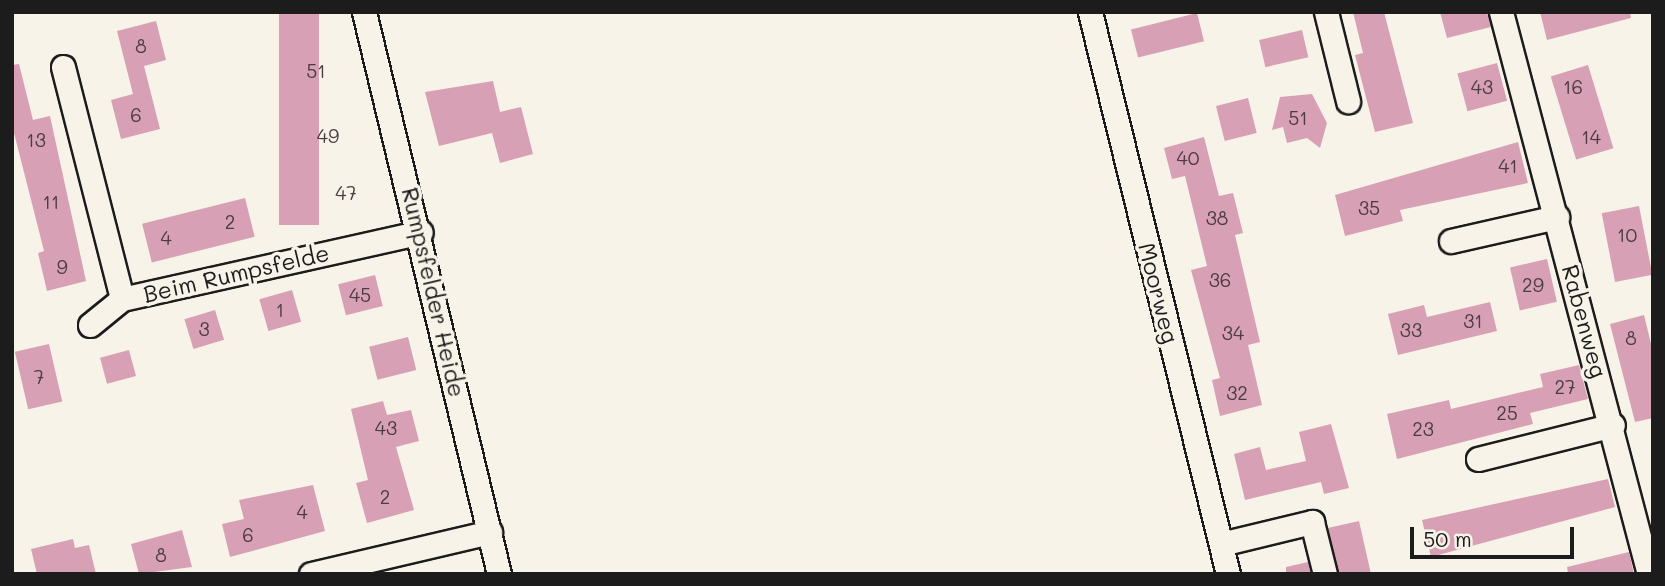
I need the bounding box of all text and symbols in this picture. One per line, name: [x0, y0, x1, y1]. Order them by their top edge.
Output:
house number: 8: [135, 35, 147, 57]
house number: 51: [306, 60, 326, 82]
house number: 43: [1471, 76, 1493, 98]
house number: 16: [1563, 76, 1583, 98]
house number: 6: [130, 104, 142, 126]
house number: 51: [1288, 107, 1308, 129]
house number: 49: [317, 125, 339, 147]
house number: 14: [1581, 126, 1601, 148]
house number: 13: [26, 129, 46, 151]
house number: 40: [1177, 147, 1199, 169]
house number: 41: [1498, 155, 1518, 177]
house number: 47: [335, 182, 357, 204]
street label: Rumpsfelder Heide: [396, 185, 472, 399]
house number: 11: [43, 191, 59, 213]
house number: 35: [1358, 197, 1380, 219]
house number: 38: [1206, 207, 1228, 229]
house number: 2: [225, 211, 235, 233]
house number: 10: [1617, 224, 1637, 246]
house number: 4: [160, 227, 172, 249]
street label: Beim Rumpsfelde: [140, 238, 332, 308]
street label: Moorweg: [1133, 240, 1185, 346]
house number: 9: [56, 256, 68, 278]
street label: Rabenweg: [1557, 261, 1613, 381]
house number: 36: [1209, 269, 1231, 291]
house number: 29: [1522, 274, 1544, 296]
house number: 45: [349, 284, 371, 306]
house number: 1: [276, 299, 284, 321]
house number: 31: [1463, 310, 1483, 332]
house number: 3: [198, 318, 210, 340]
house number: 33: [1400, 319, 1422, 341]
house number: 34: [1222, 322, 1244, 344]
house number: 8: [1625, 327, 1637, 349]
house number: 7: [34, 366, 44, 388]
house number: 27: [1554, 376, 1576, 398]
house number: 32: [1226, 382, 1248, 404]
house number: 25: [1496, 402, 1518, 424]
house number: 43: [375, 417, 397, 439]
house number: 23: [1412, 418, 1434, 440]
house number: 2: [380, 486, 390, 508]
house number: 4: [296, 501, 308, 523]
scale bar: [1413, 512, 1578, 556]
house number: 6: [242, 524, 254, 546]
text: 50 m: [1423, 525, 1472, 552]
house number: 8: [155, 544, 167, 566]

